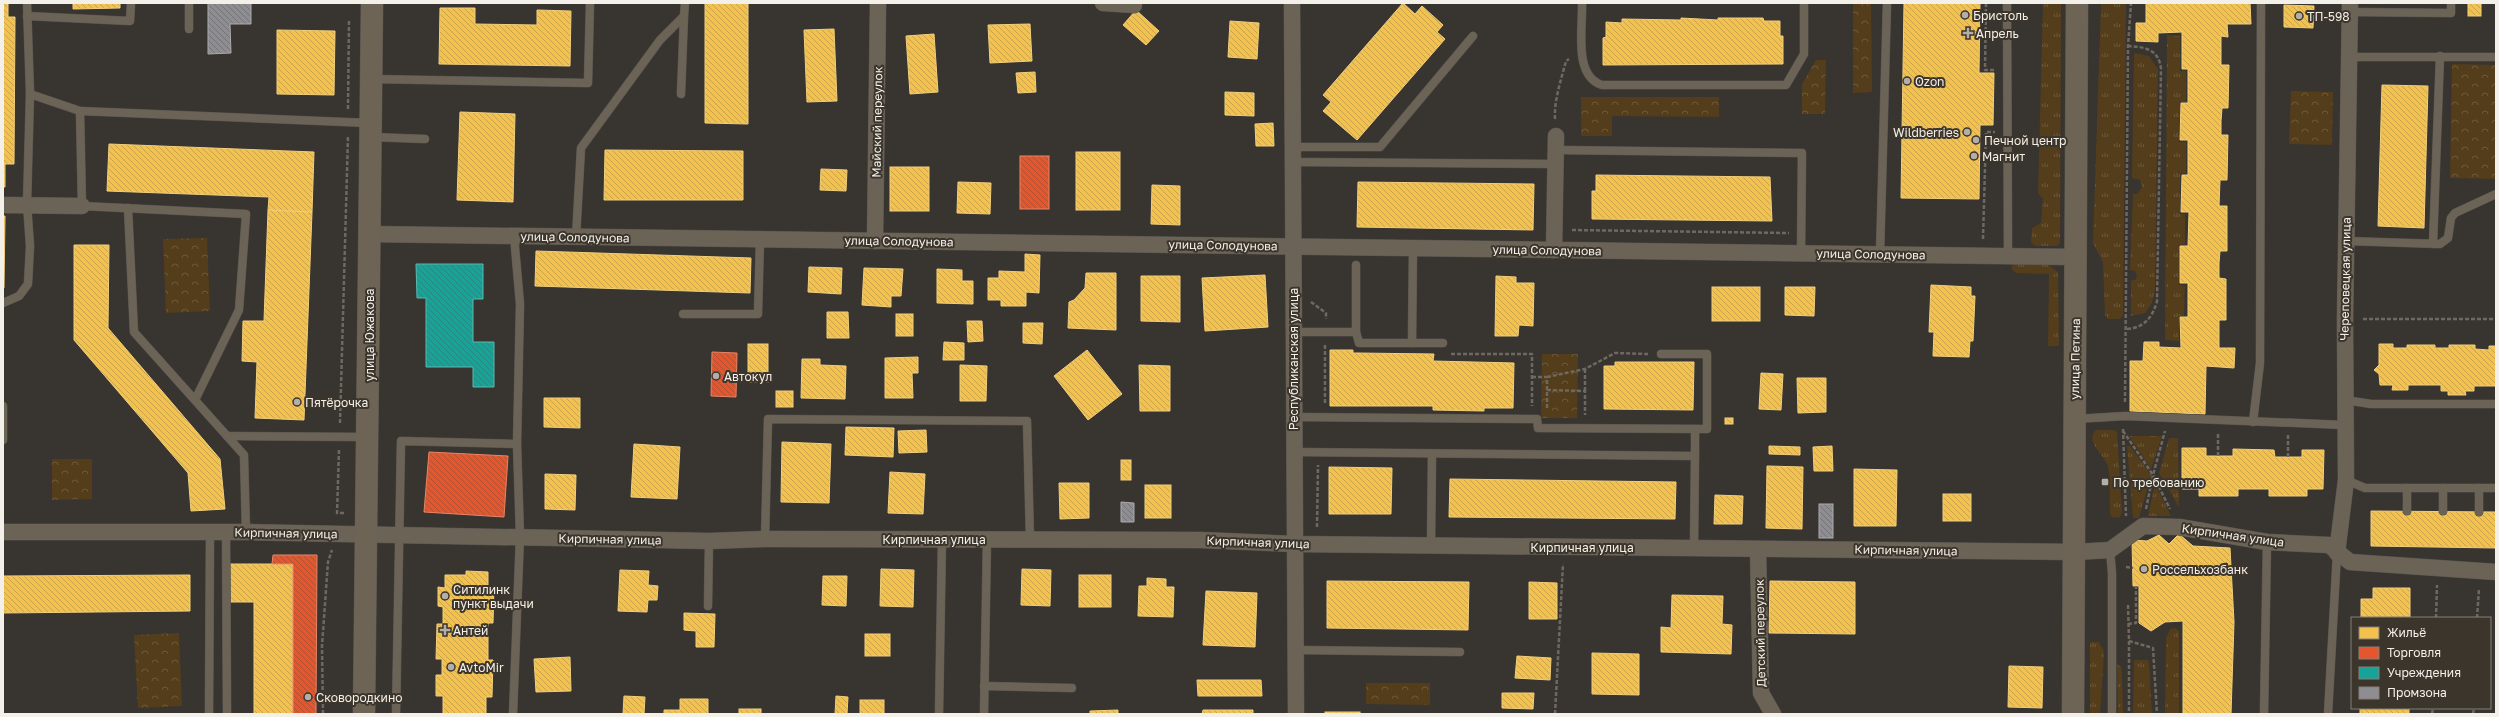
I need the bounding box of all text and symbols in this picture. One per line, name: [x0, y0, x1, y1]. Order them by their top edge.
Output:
place label: Бристоль: [1973, 8, 2028, 23]
place label: ТП-598: [2307, 9, 2350, 24]
marker: Бристоль: [1960, 10, 1970, 20]
marker: ТП-598: [2294, 11, 2304, 21]
place label: Апрель: [1976, 26, 2019, 41]
marker: Апрель: [1963, 28, 1973, 38]
street label: Майский переулок: [869, 66, 885, 178]
place label: Ozon: [1915, 74, 1944, 89]
marker: Ozon: [1902, 76, 1912, 86]
place label: Wildberries: [1893, 125, 1959, 140]
marker: Wildberries: [1962, 127, 1972, 137]
place label: Печной центр: [1984, 133, 2066, 148]
marker: Печной центр: [1971, 135, 1981, 145]
place label: Магнит: [1982, 149, 2025, 164]
marker: Магнит: [1969, 151, 1979, 161]
street label: Череповецкая улица: [2336, 217, 2354, 341]
street label: улица Солодунова: [520, 229, 630, 245]
street label: улица Солодунова: [844, 233, 954, 249]
street label: улица Солодунова: [1168, 237, 1278, 253]
street label: улица Солодунова: [1492, 242, 1602, 258]
street label: улица Солодунова: [1816, 246, 1926, 262]
street label: улица Южакова: [362, 288, 377, 382]
street label: Республиканская улица: [1286, 288, 1301, 430]
street label: улица Петина: [2067, 318, 2083, 400]
place label: Автокул: [724, 369, 772, 384]
marker: Автокул: [711, 371, 721, 381]
place label: Пятёрочка: [305, 395, 368, 410]
marker: Пятёрочка: [292, 397, 302, 407]
place label: По требованию: [2113, 475, 2204, 490]
marker: По требованию: [2100, 477, 2110, 487]
street label: Кирпичная улица: [2181, 520, 2285, 550]
street label: Кирпичная улица: [234, 525, 338, 541]
street label: Кирпичная улица: [558, 531, 662, 547]
street label: Кирпичная улица: [882, 532, 986, 547]
street label: Кирпичная улица: [1206, 533, 1310, 551]
street label: Кирпичная улица: [1530, 540, 1634, 555]
street label: Кирпичная улица: [1854, 542, 1958, 558]
place label: Россельхозбанк: [2152, 562, 2248, 577]
marker: Россельхозбанк: [2139, 564, 2149, 574]
street label: Детский переулок: [1752, 579, 1768, 687]
place label: Ситилинк пункт выдачи: [453, 582, 534, 611]
marker: Ситилинк пункт выдачи: [440, 591, 450, 601]
legend: [2351, 617, 2491, 709]
place label: Антей: [453, 623, 488, 638]
marker: Антей: [440, 625, 450, 635]
text: Жильё: [2387, 625, 2426, 640]
text: Торговля: [2387, 645, 2441, 660]
place label: AvtoMir: [459, 660, 504, 675]
marker: AvtoMir: [446, 662, 456, 672]
text: Учреждения: [2387, 665, 2461, 680]
text: Промзона: [2387, 685, 2447, 700]
place label: Сковородкино: [316, 690, 402, 705]
marker: Сковородкино: [303, 692, 313, 702]

